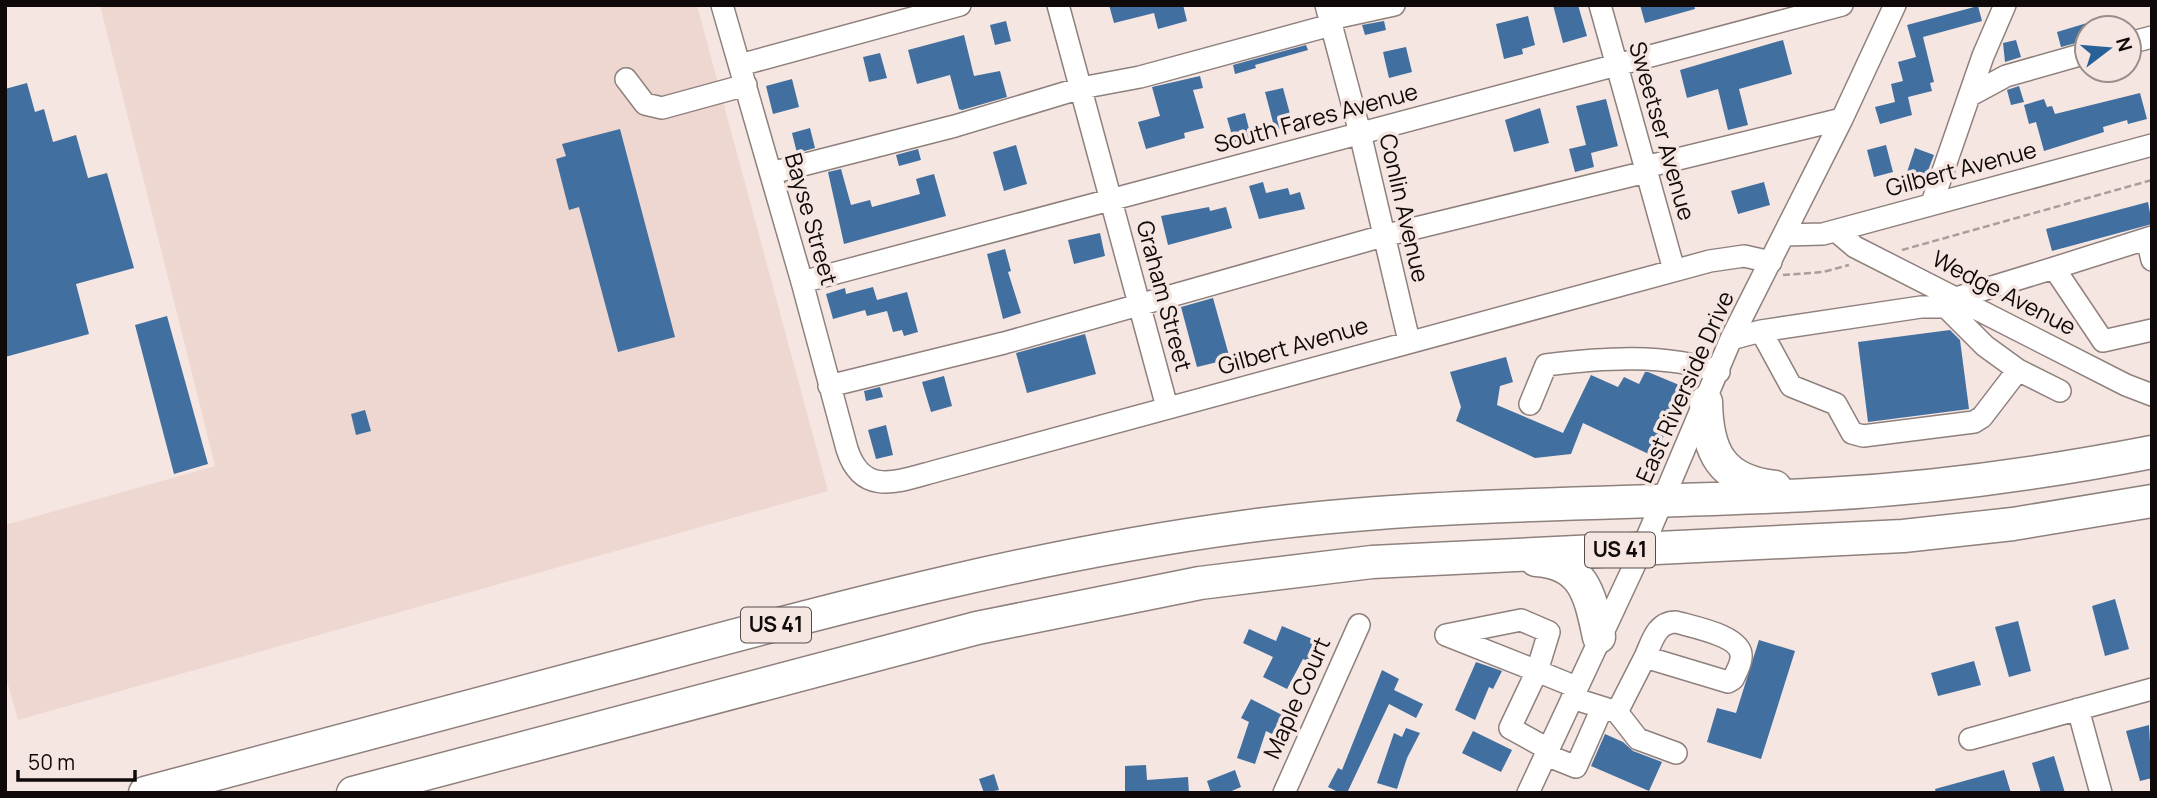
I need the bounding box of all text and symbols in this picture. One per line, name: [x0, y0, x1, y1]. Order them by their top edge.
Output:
north arrow: [2073, 14, 2143, 84]
text: N: [2110, 34, 2139, 54]
street label: Sweetser Avenue: [1622, 38, 1704, 224]
street label: South Fares Avenue: [1210, 74, 1421, 160]
street label: Conlin Avenue: [1372, 130, 1438, 285]
street label: Gilbert Avenue: [1882, 133, 2040, 204]
street label: Bayse Street: [778, 149, 846, 289]
street label: Graham Street: [1129, 217, 1200, 375]
street label: Wedge Avenue: [1927, 242, 2082, 342]
street label: East Riverside Drive: [1627, 286, 1741, 488]
street label: Gilbert Avenue: [1214, 308, 1372, 382]
road number: US 41: [1585, 532, 1655, 568]
road number: US 41: [741, 608, 811, 642]
street label: Maple Court: [1255, 632, 1337, 764]
scale bar: [18, 738, 135, 782]
text: 50 m: [28, 748, 75, 776]

